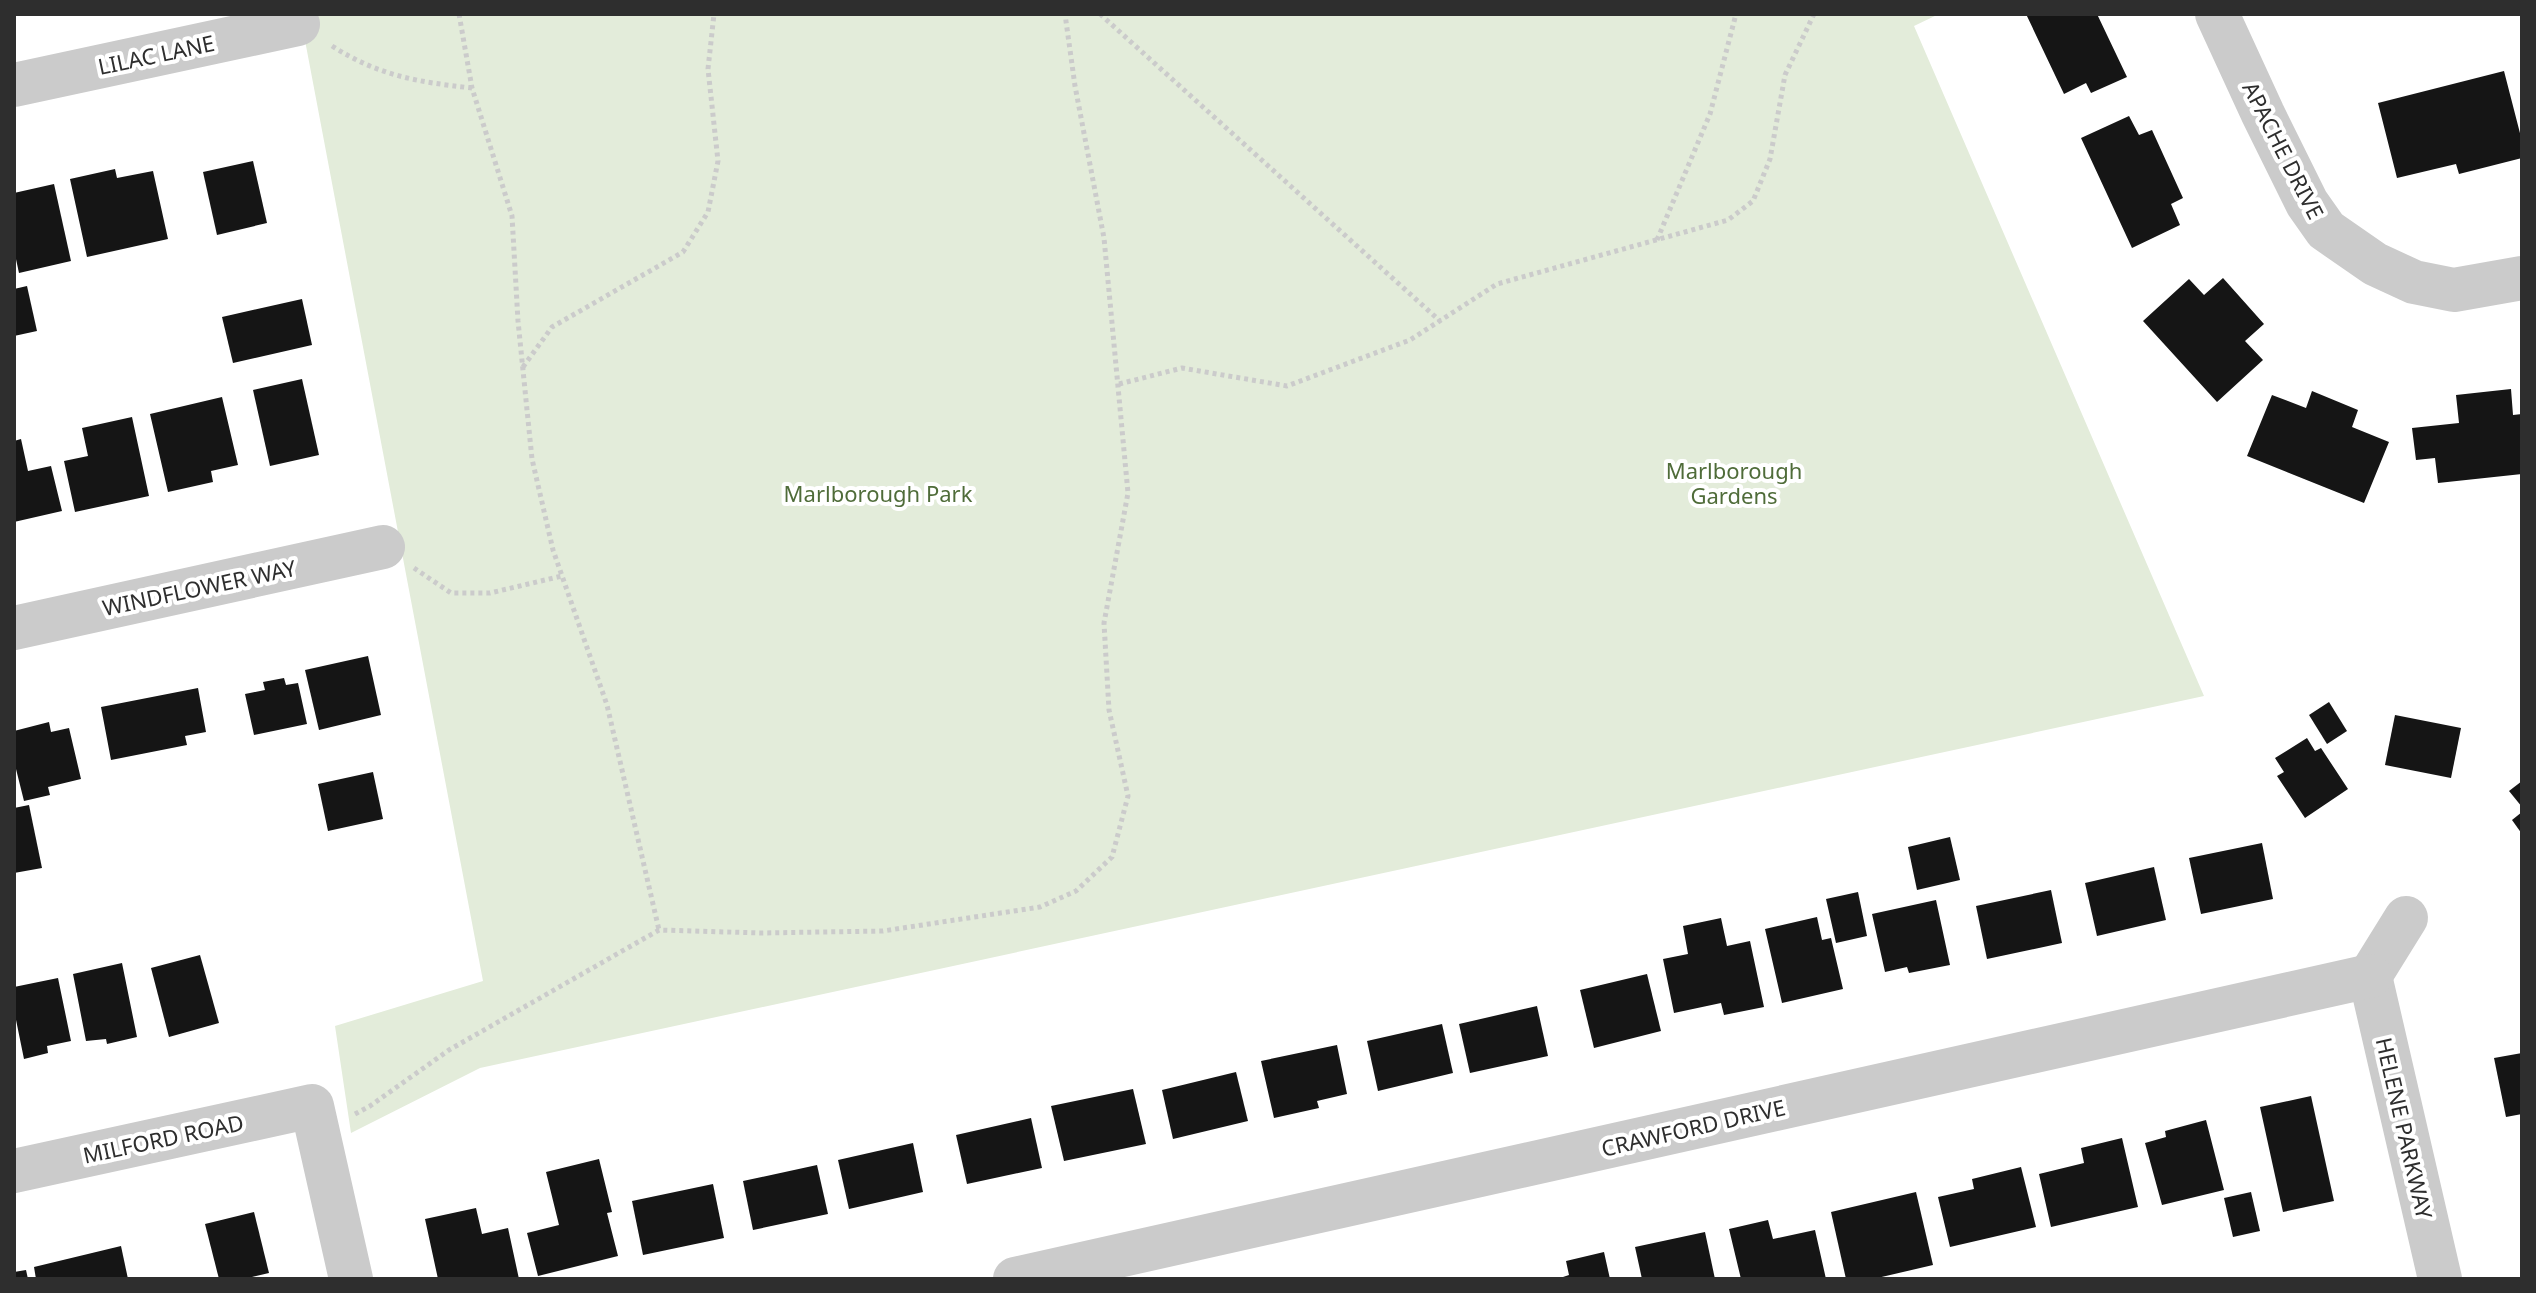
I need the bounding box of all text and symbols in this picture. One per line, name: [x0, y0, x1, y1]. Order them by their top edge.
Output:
street label: LILAC LANE: [95, 27, 217, 81]
street label: APACHE DRIVE: [2236, 76, 2332, 224]
park label: Marlborough Gardens: [1666, 455, 1802, 510]
park label: Marlborough Park: [784, 478, 973, 508]
street label: WINDFLOWER WAY: [100, 552, 299, 622]
street label: HELENE PARKWAY: [2370, 1034, 2441, 1222]
street label: CRAWFORD DRIVE: [1598, 1091, 1788, 1163]
street label: MILFORD ROAD: [80, 1106, 246, 1170]

